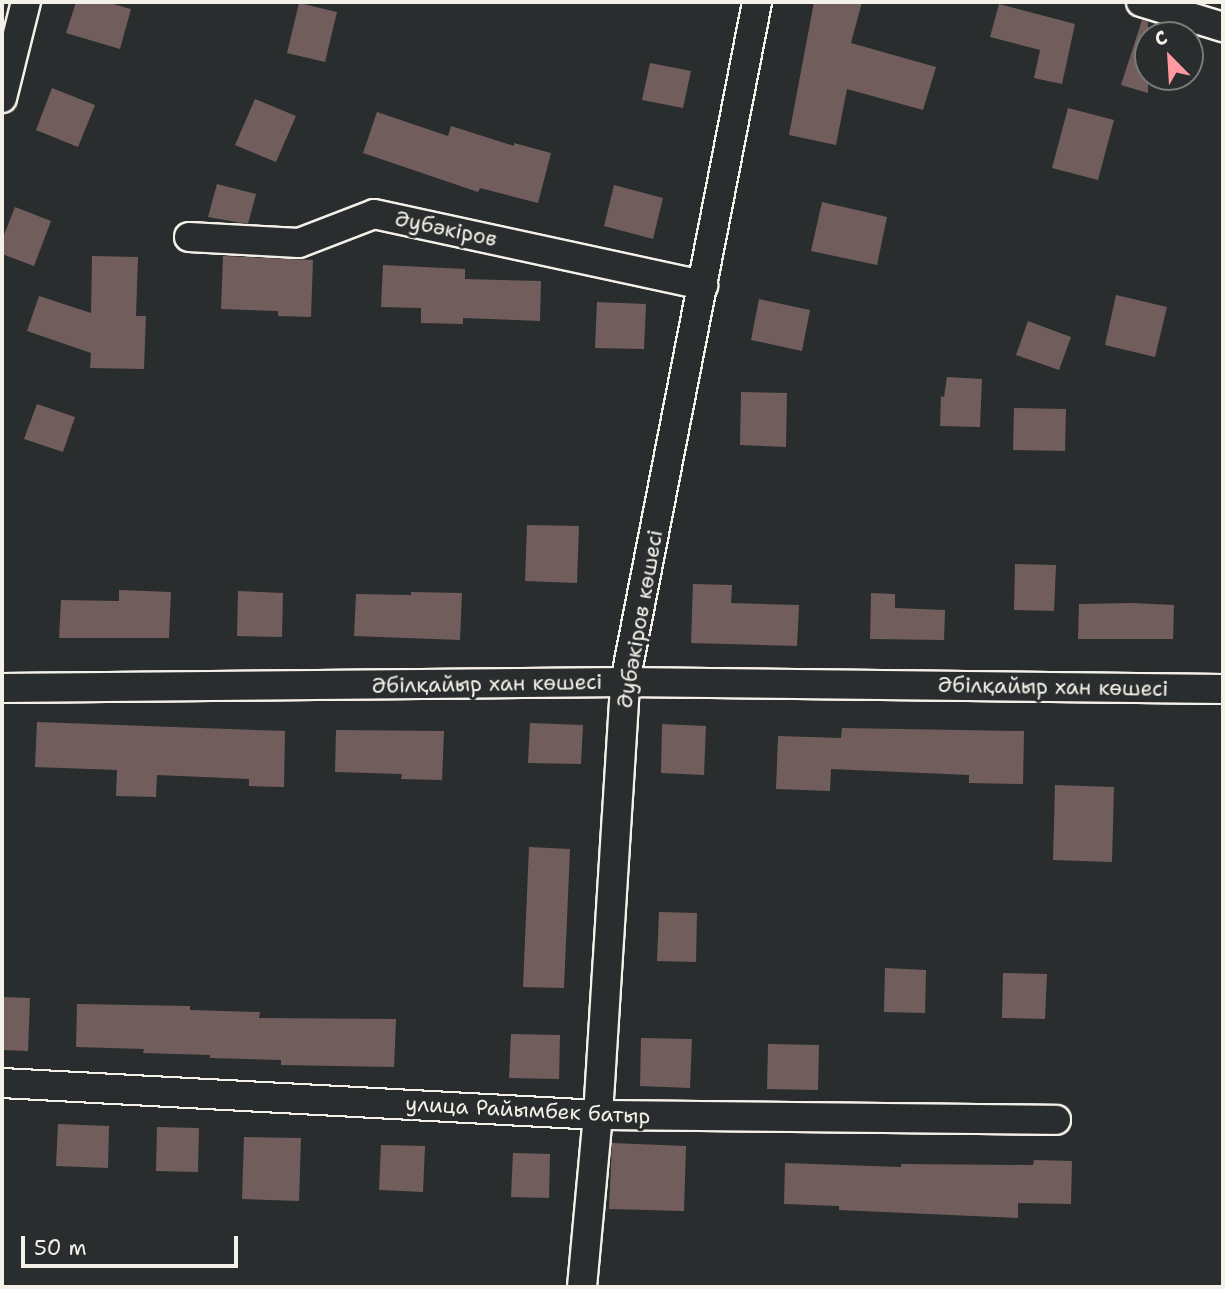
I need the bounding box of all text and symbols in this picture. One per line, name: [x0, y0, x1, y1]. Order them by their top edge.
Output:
north arrow: [1134, 21, 1204, 91]
text: С: [1151, 24, 1171, 52]
street label: Әубәкіров: [393, 206, 499, 252]
street label: Әубәкіров көшесі: [612, 528, 668, 710]
street label: Әбілқайыр хан көшесі: [372, 669, 602, 699]
street label: Әбілқайыр хан көшесі: [938, 672, 1168, 702]
street label: улица Райымбек батыр: [405, 1091, 651, 1129]
scale bar: [24, 1222, 242, 1266]
text: 50 m: [34, 1234, 87, 1262]

